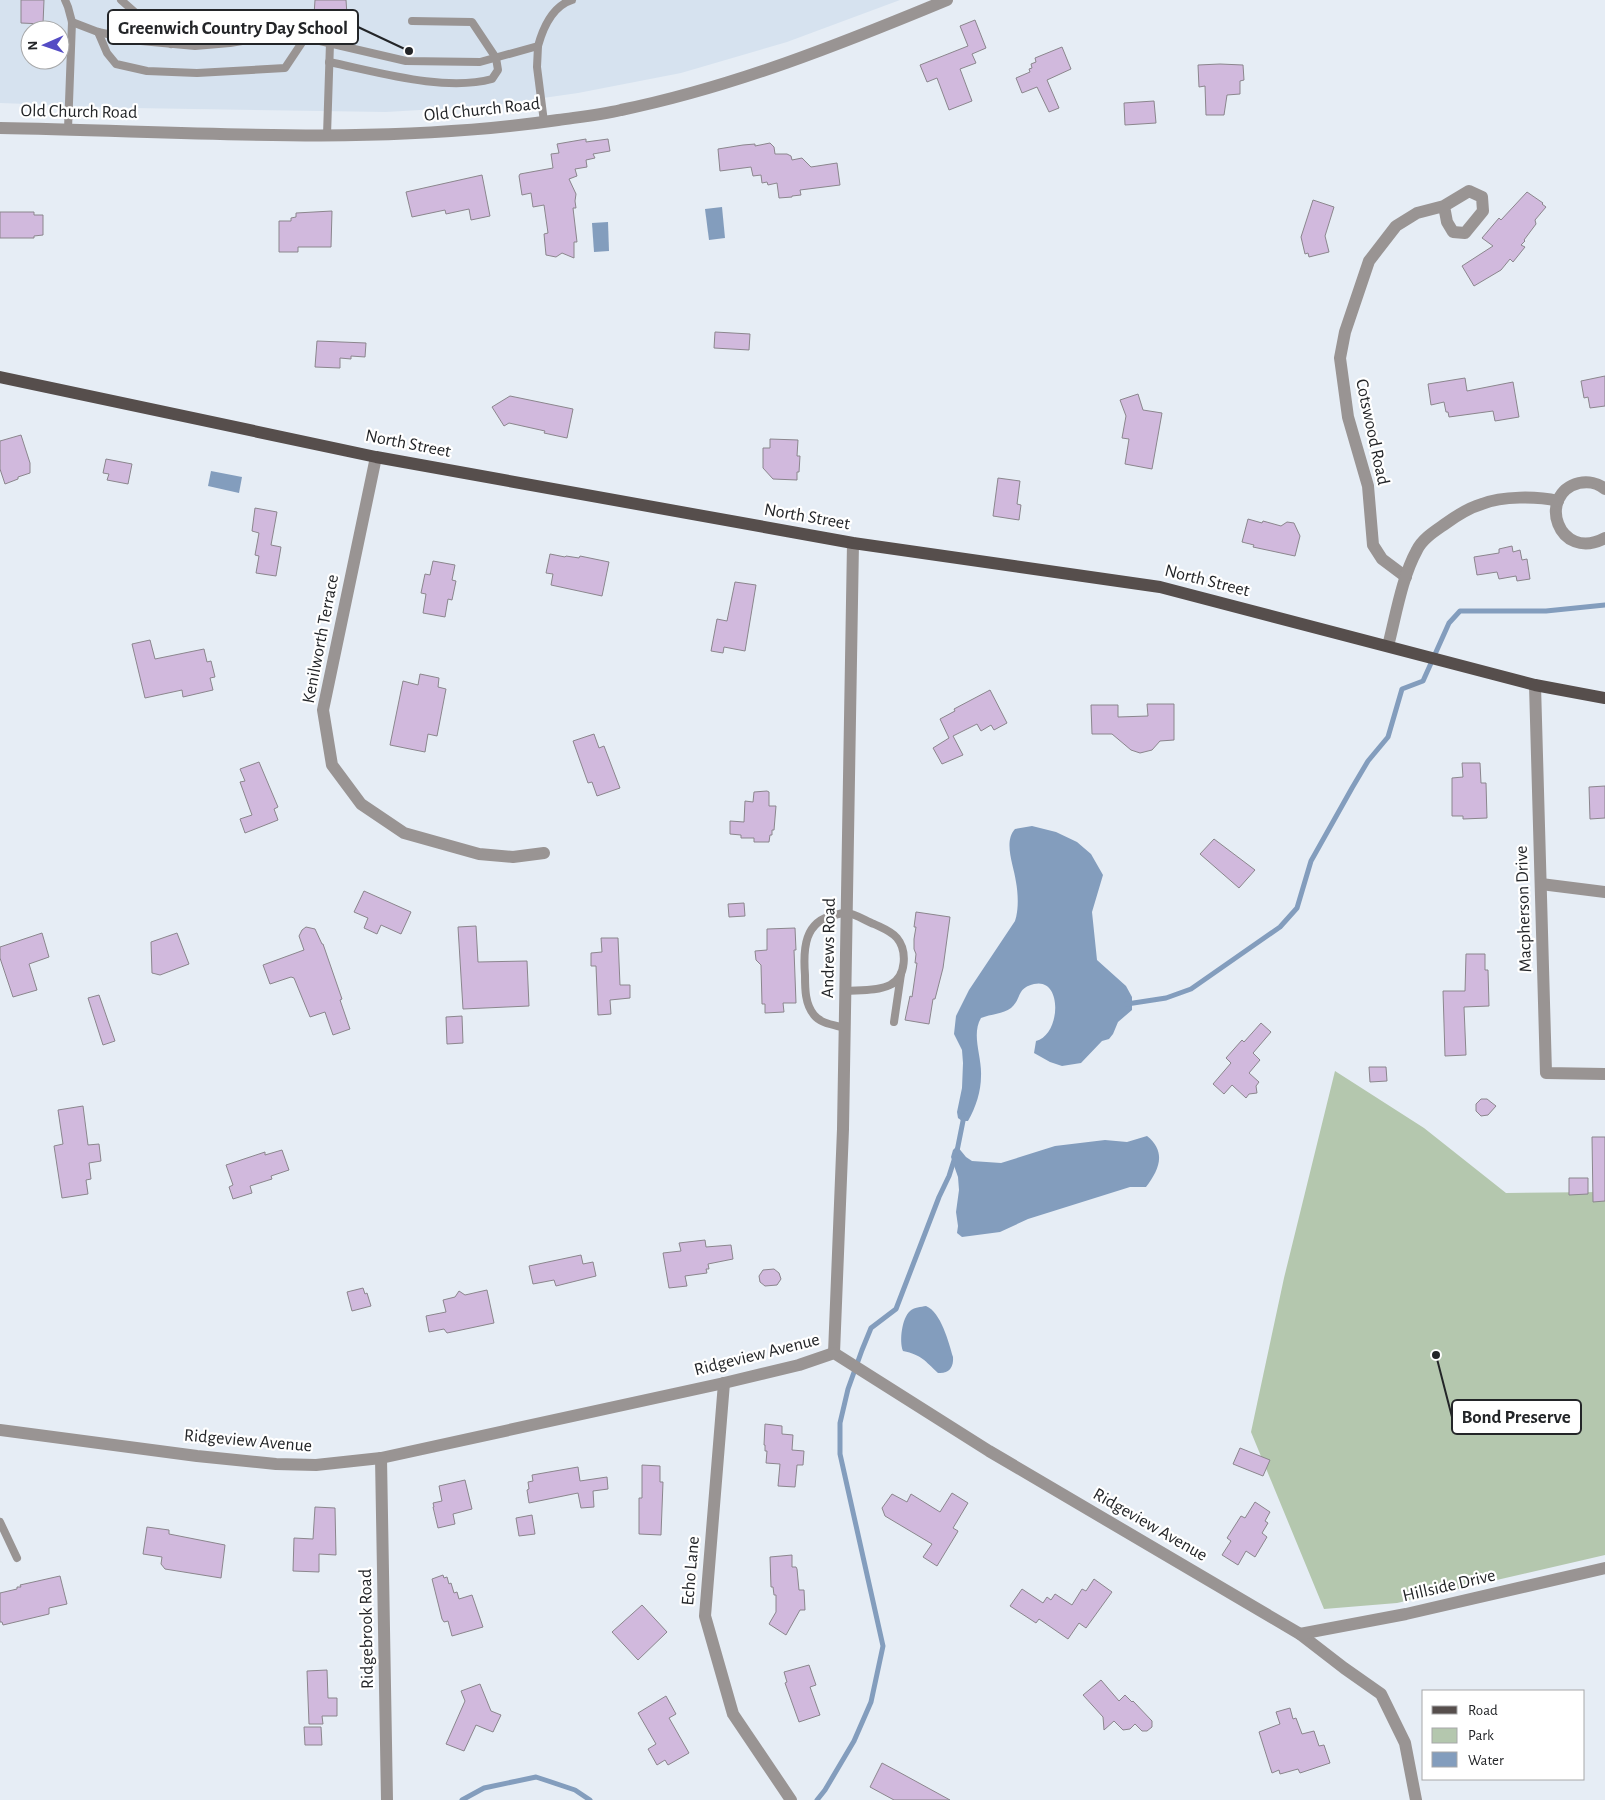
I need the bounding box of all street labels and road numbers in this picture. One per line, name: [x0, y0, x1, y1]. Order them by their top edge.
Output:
street label: Old Church Road: [423, 95, 541, 125]
street label: Old Church Road: [20, 102, 138, 122]
street label: Cotswood Road: [1352, 377, 1392, 487]
street label: North Street: [364, 427, 453, 461]
street label: North Street: [763, 501, 852, 533]
street label: North Street: [1163, 562, 1252, 600]
street label: Kenilworth Terrace: [300, 573, 342, 705]
street label: Macpherson Drive: [1513, 845, 1535, 973]
street label: Andrews Road: [819, 898, 839, 998]
street label: Ridgeview Avenue: [692, 1331, 822, 1379]
street label: Ridgeview Avenue: [183, 1426, 313, 1456]
street label: Ridgeview Avenue: [1090, 1485, 1210, 1565]
street label: Echo Lane: [679, 1536, 703, 1606]
street label: Hillside Drive: [1401, 1567, 1497, 1605]
street label: Ridgebrook Road: [357, 1569, 377, 1689]

